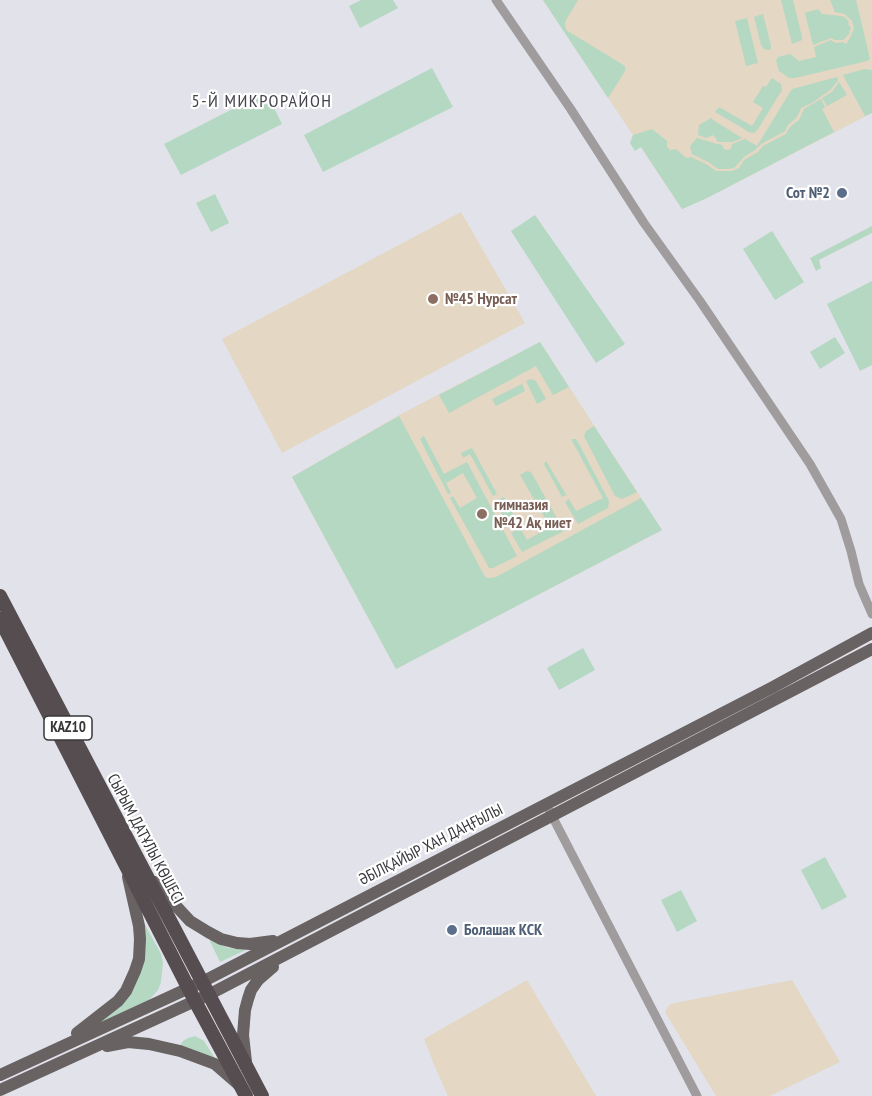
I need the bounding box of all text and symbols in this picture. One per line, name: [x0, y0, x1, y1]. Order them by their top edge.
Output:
district label: 5-Й МИКРОРАЙОН: [192, 91, 332, 113]
place label: Сот №2: [786, 183, 830, 203]
marker: Сот №2: [835, 186, 849, 200]
place label: №45 Нурсат: [445, 289, 517, 309]
marker: №45 Нурсат: [426, 292, 440, 306]
place label: гимназия №42 Ақ ниет: [494, 495, 571, 533]
marker: гимназия №42 Ақ ниет: [475, 507, 489, 521]
road number: KAZ10: [44, 716, 92, 740]
street label: СЫРЫМ ДАТҰЛЫ КӨШЕСІ: [103, 771, 187, 907]
street label: ӘБІЛҚАЙЫР ХАН ДАҢҒЫЛЫ: [356, 800, 506, 890]
place label: Болашак КСК: [464, 920, 542, 940]
marker: Болашак КСК: [445, 923, 459, 937]

